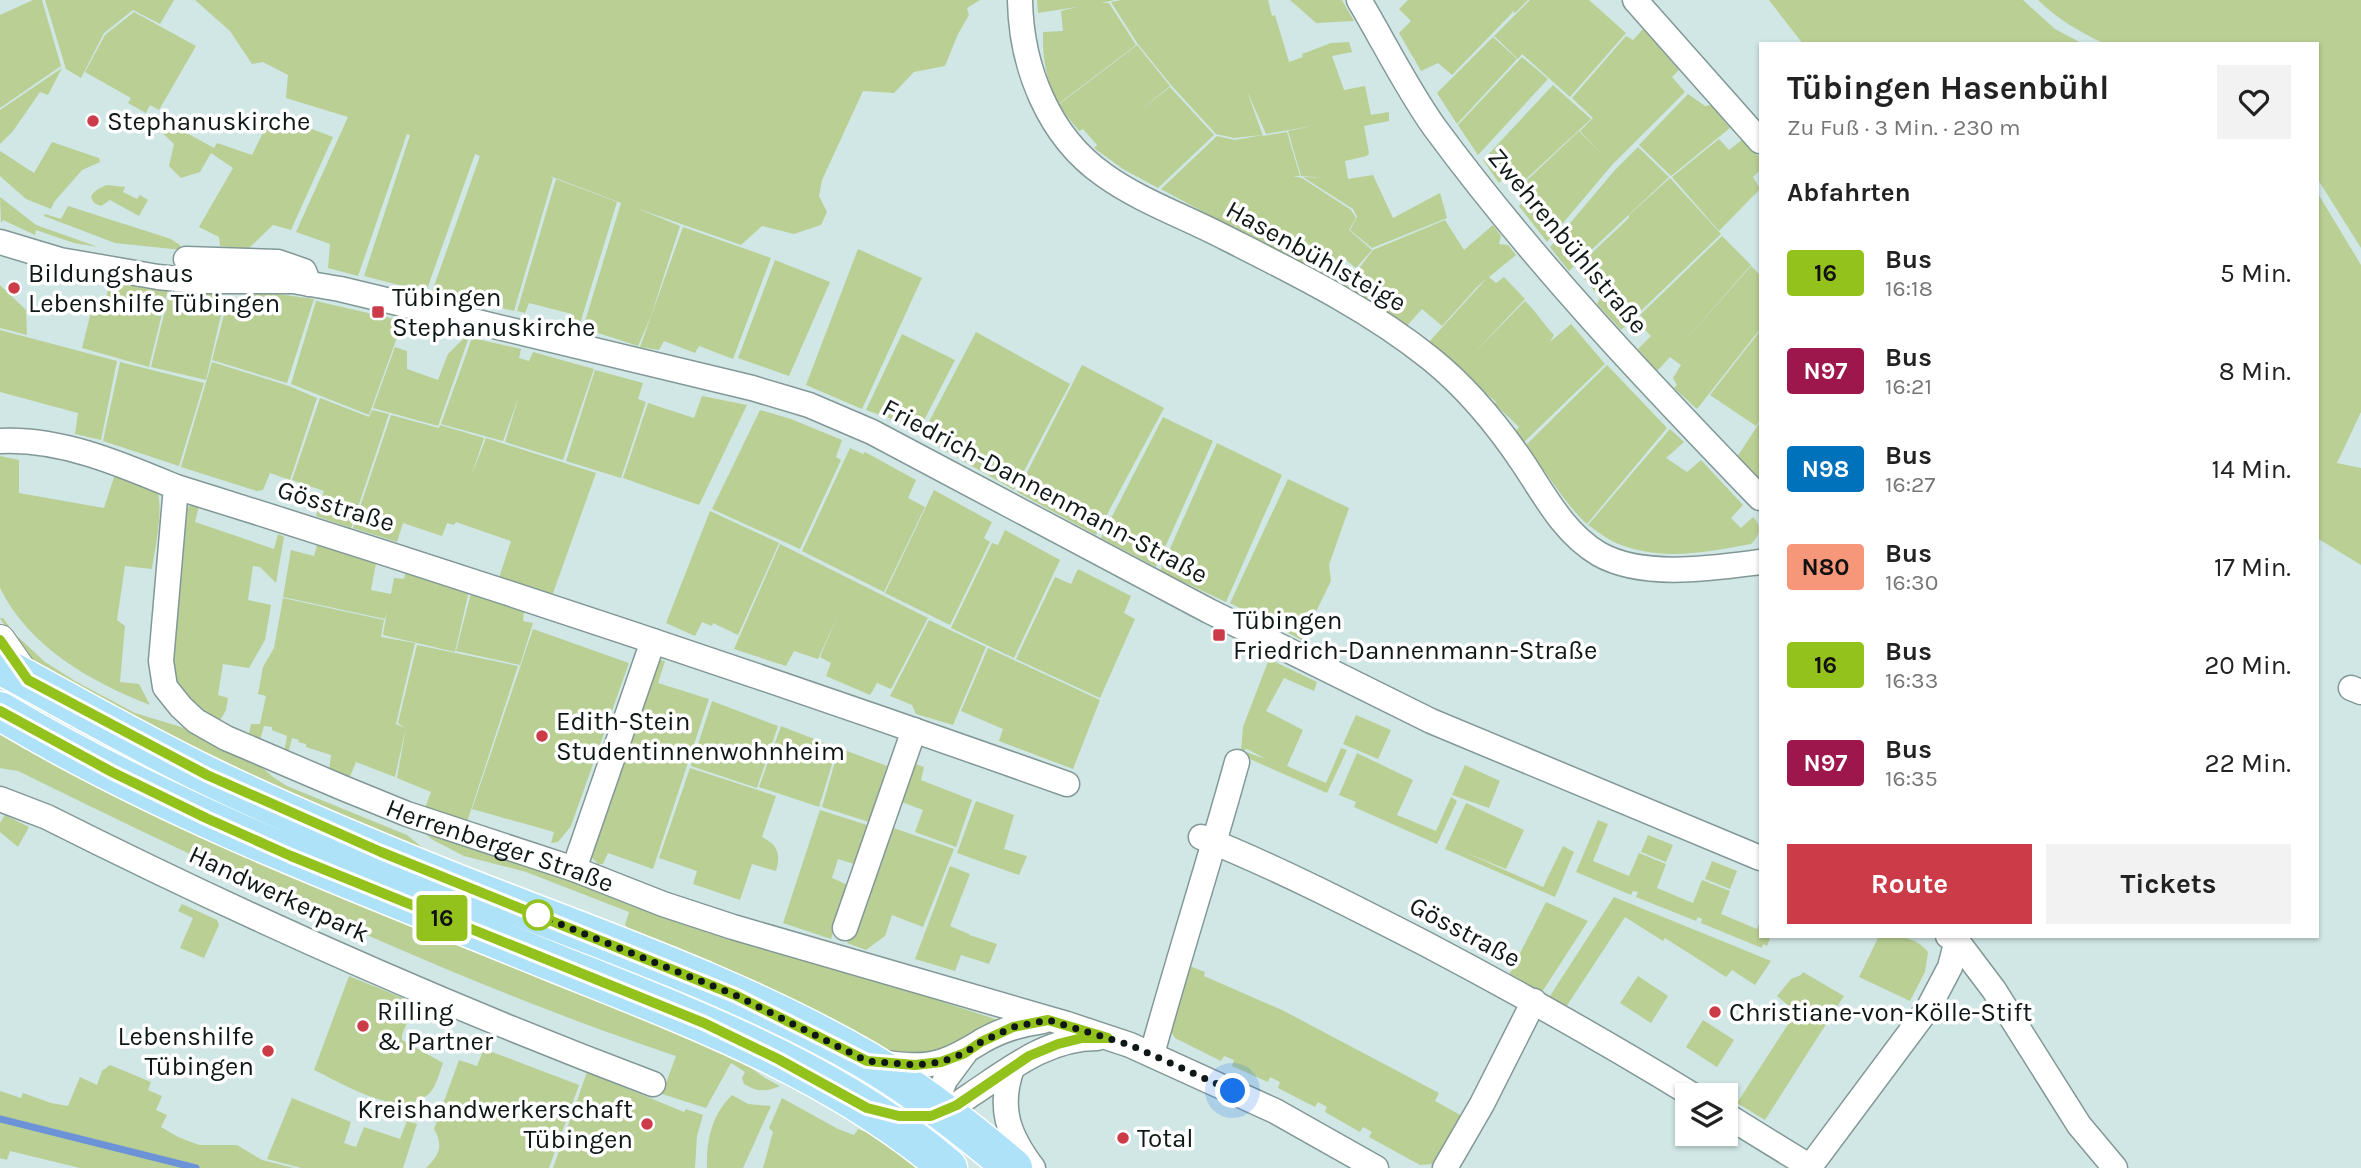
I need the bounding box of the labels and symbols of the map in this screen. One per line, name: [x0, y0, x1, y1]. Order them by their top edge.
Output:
place label: Stephanuskirche: [107, 106, 310, 137]
marker: Stephanuskirche: [85, 113, 101, 129]
street label: Zwehrenbühlstraße: [1481, 142, 1655, 340]
street label: Hasenbühlsteige: [1221, 194, 1411, 318]
place label: Bildungshaus Lebenshilfe Tübingen: [28, 258, 280, 319]
marker: Bildungshaus Lebenshilfe Tübingen: [6, 280, 22, 296]
place label: Tübingen Stephanuskirche: [392, 282, 595, 343]
marker: Tübingen Stephanuskirche: [370, 304, 386, 320]
street label: Friedrich-Dannenmann-Straße: [877, 392, 1213, 590]
street label: Gösstraße: [274, 473, 398, 539]
place label: Tübingen Friedrich-Dannenmann-Straße: [1233, 605, 1597, 666]
marker: Tübingen Friedrich-Dannenmann-Straße: [1211, 627, 1227, 643]
place label: Edith-Stein Studentinnenwohnheim: [556, 706, 845, 767]
marker: Edith-Stein Studentinnenwohnheim: [534, 728, 550, 744]
street label: Herrenberger Straße: [382, 792, 618, 899]
street label: Handwerkerpark: [184, 839, 374, 949]
street label: Gösstraße: [1404, 890, 1526, 974]
line badge: 16: [410, 895, 474, 941]
unlabelled marker: [523, 900, 553, 930]
place label: Rilling & Partner: [377, 996, 494, 1057]
place label: Christiane-von-Kölle-Stift: [1729, 997, 2032, 1028]
marker: Christiane-von-Kölle-Stift: [1707, 1004, 1723, 1020]
marker: Rilling & Partner: [355, 1018, 371, 1034]
place label: Lebenshilfe Tübingen: [117, 1021, 254, 1082]
marker: Lebenshilfe Tübingen: [260, 1043, 276, 1059]
your location: [1215, 1073, 1250, 1108]
place label: Kreishandwerkerschaft Tübingen: [357, 1094, 633, 1155]
marker: Kreishandwerkerschaft Tübingen: [639, 1116, 655, 1132]
place label: Total: [1137, 1123, 1194, 1154]
marker: Total: [1115, 1130, 1131, 1146]

